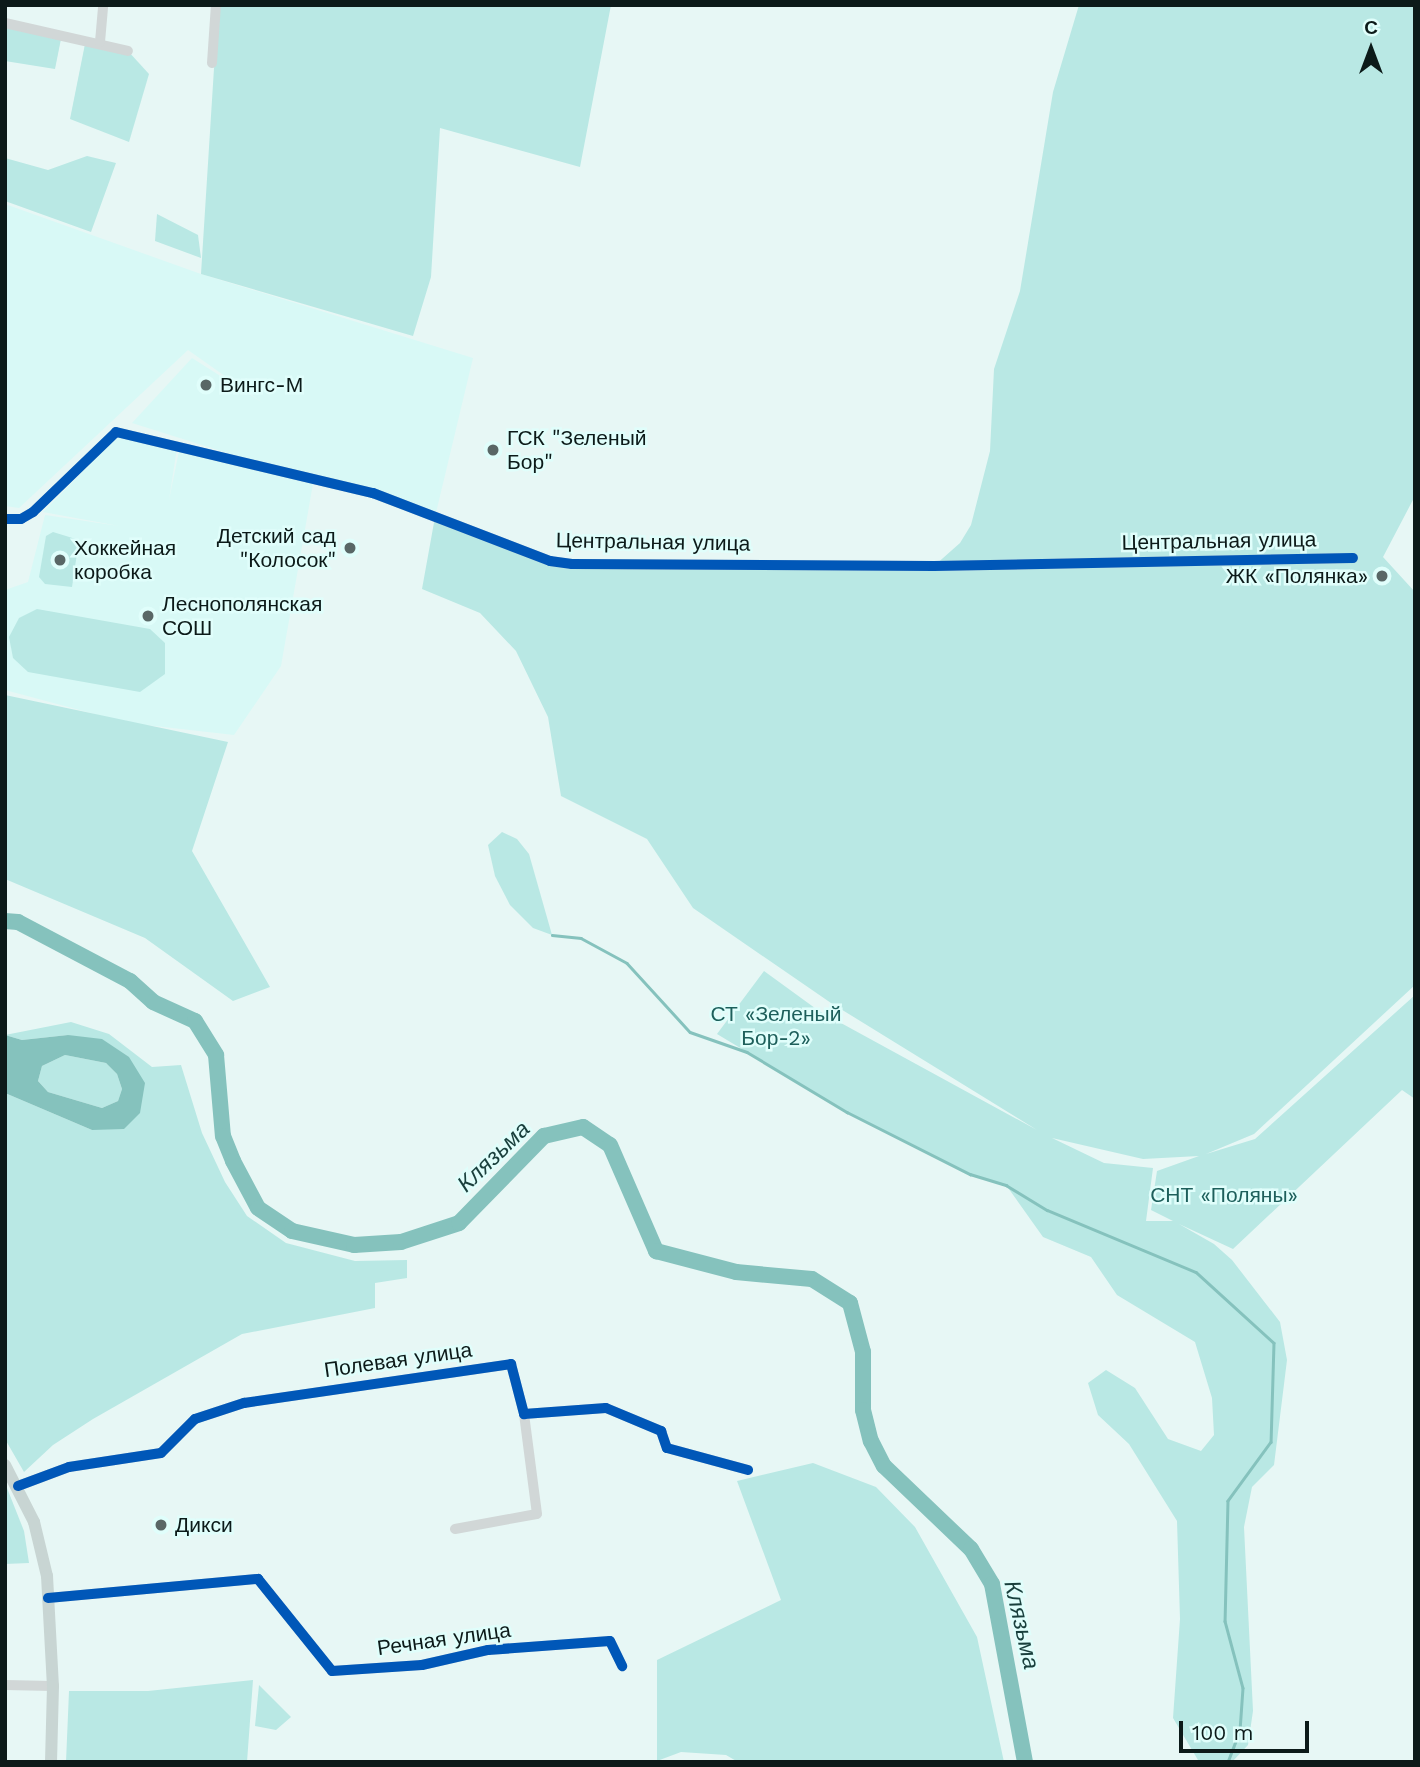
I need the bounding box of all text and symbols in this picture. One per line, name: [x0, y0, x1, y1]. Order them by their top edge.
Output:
north arrow: [1336, 14, 1406, 84]
text: С: [1364, 16, 1378, 39]
place label: Вингс-М: [220, 372, 303, 398]
marker: Вингс-М: [198, 377, 214, 393]
place label: ГСК "Зеленый Бор": [507, 425, 646, 475]
marker: ГСК "Зеленый Бор": [485, 442, 501, 458]
place label: Детский сад "Колосок": [217, 523, 336, 573]
street label: Центральная улица: [1122, 527, 1316, 555]
street label: Центральная улица: [556, 528, 750, 556]
place label: Хоккейная коробка: [74, 535, 176, 585]
marker: Детский сад "Колосок": [342, 540, 358, 556]
marker: Хоккейная коробка: [52, 552, 68, 568]
place label: ЖК «Полянка»: [1226, 563, 1368, 589]
marker: ЖК «Полянка»: [1374, 568, 1390, 584]
place label: Леснополянская СОШ: [162, 591, 322, 641]
marker: Леснополянская СОШ: [140, 608, 156, 624]
park label: СТ «Зеленый Бор-2»: [711, 1001, 841, 1051]
water label: Клязьма: [452, 1116, 536, 1198]
park label: СНТ «Поляны»: [1150, 1182, 1298, 1208]
street label: Полевая улица: [322, 1337, 474, 1383]
place label: Дикси: [175, 1512, 233, 1538]
marker: Дикси: [153, 1517, 169, 1533]
water label: Клязьма: [997, 1578, 1045, 1672]
street label: Речная улица: [376, 1617, 512, 1661]
scale bar: [1182, 1708, 1312, 1752]
text: 100 m: [1192, 1720, 1254, 1745]

